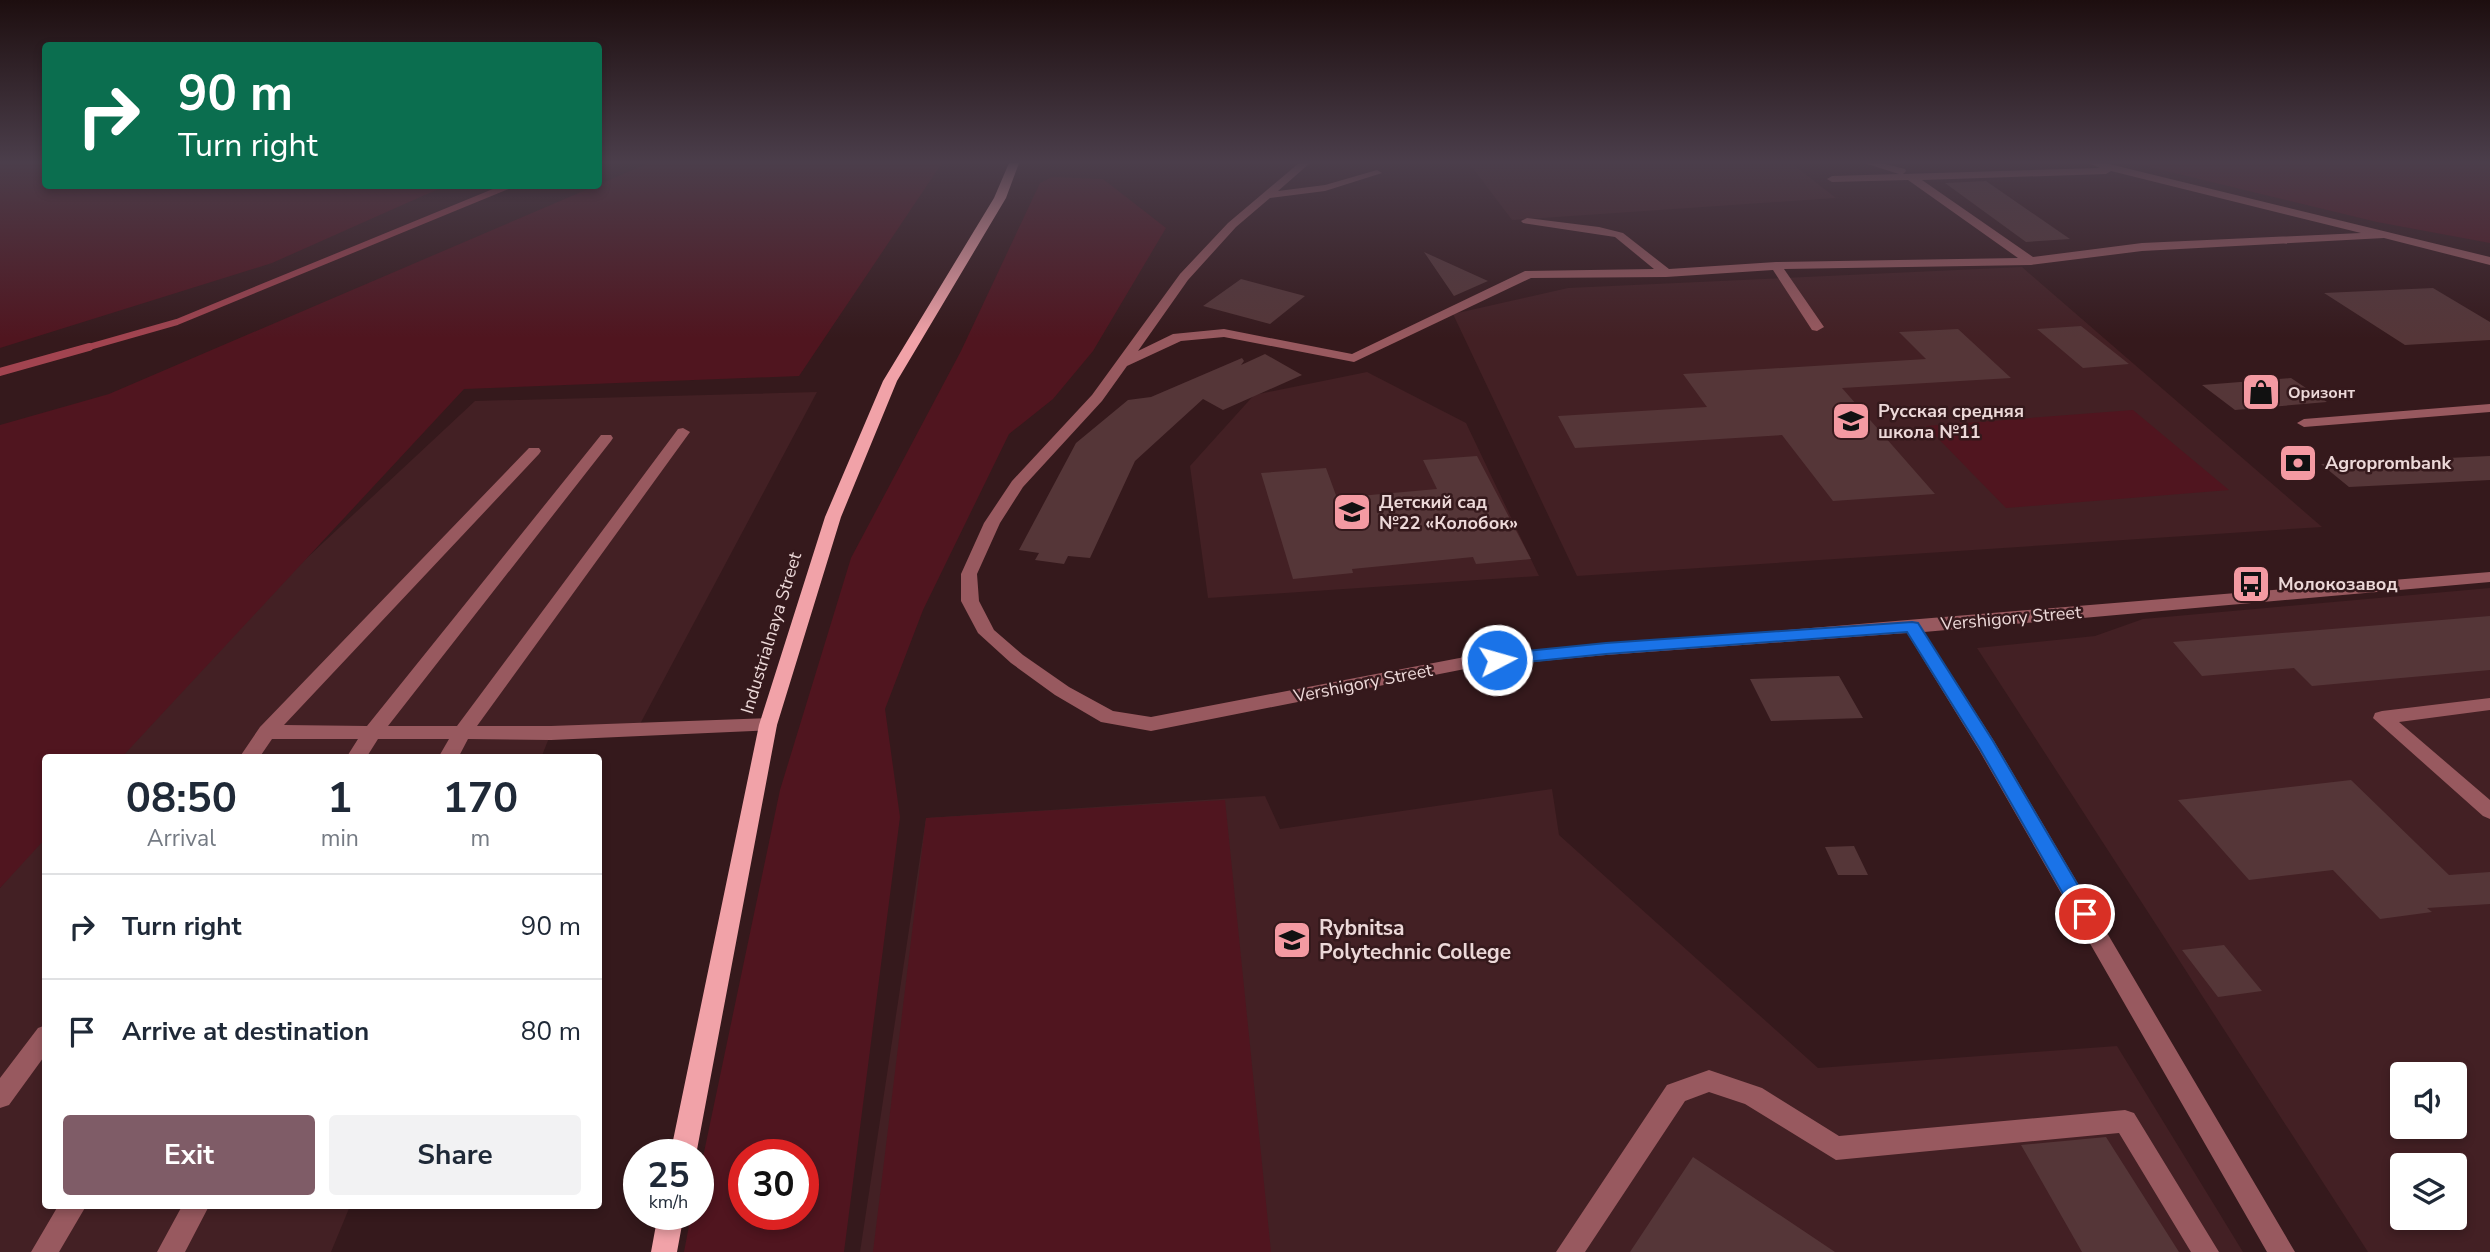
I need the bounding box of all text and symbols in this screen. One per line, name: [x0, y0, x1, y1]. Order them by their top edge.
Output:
text: 90 m: [178, 60, 293, 127]
icon: right: [63, 70, 154, 161]
text: Turn right: [178, 124, 318, 167]
shop icon: Оризонт: [2240, 371, 2282, 413]
place label: Оризонт: [2288, 382, 2356, 404]
place label: Русская средняя школа №11: [1878, 399, 2024, 444]
school or university icon: Русская средняя школа №11: [1830, 400, 1872, 442]
bank icon: Agroprombank: [2277, 442, 2319, 484]
place label: Agroprombank: [2325, 451, 2451, 475]
place label: Детский сад №22 «Колобок»: [1379, 490, 1518, 535]
school or university icon: Детский сад №22 «Колобок»: [1331, 491, 1373, 533]
street label: Industrialnaya Street: [735, 549, 807, 717]
bus stop icon: Молокозавод: [2230, 563, 2272, 605]
place label: Молокозавод: [2278, 572, 2398, 596]
street label: Vershigory Street: [1939, 600, 2083, 636]
position arrow: [1460, 623, 1534, 697]
street label: Vershigory Street: [1291, 658, 1435, 708]
text: 08:50: [126, 770, 237, 827]
text: 1: [327, 770, 352, 827]
text: 170: [443, 770, 518, 827]
text: Arrival: [147, 823, 216, 854]
text: min: [321, 823, 359, 854]
text: m: [471, 823, 490, 854]
pin: [2055, 884, 2115, 944]
icon: arrive: [2066, 895, 2104, 933]
icon: right: [63, 908, 101, 946]
text: Turn right: [122, 909, 241, 944]
text: 90 m: [521, 909, 581, 944]
place label: Rybnitsa Polytechnic College: [1319, 914, 1511, 966]
school or university icon: Rybnitsa Polytechnic College: [1271, 919, 1313, 961]
icon: arrive: [63, 1013, 101, 1051]
text: Arrive at destination: [122, 1014, 369, 1049]
text: 80 m: [521, 1014, 581, 1049]
map controls: [2390, 1062, 2467, 1230]
button: sound: [2390, 1062, 2467, 1139]
button: Exit: [63, 1115, 315, 1195]
button: Share: [329, 1115, 581, 1195]
speed limit sign: 30: [728, 1139, 819, 1230]
text: 25: [647, 1152, 690, 1199]
button: layers: [2390, 1153, 2467, 1230]
text: km/h: [649, 1190, 688, 1214]

